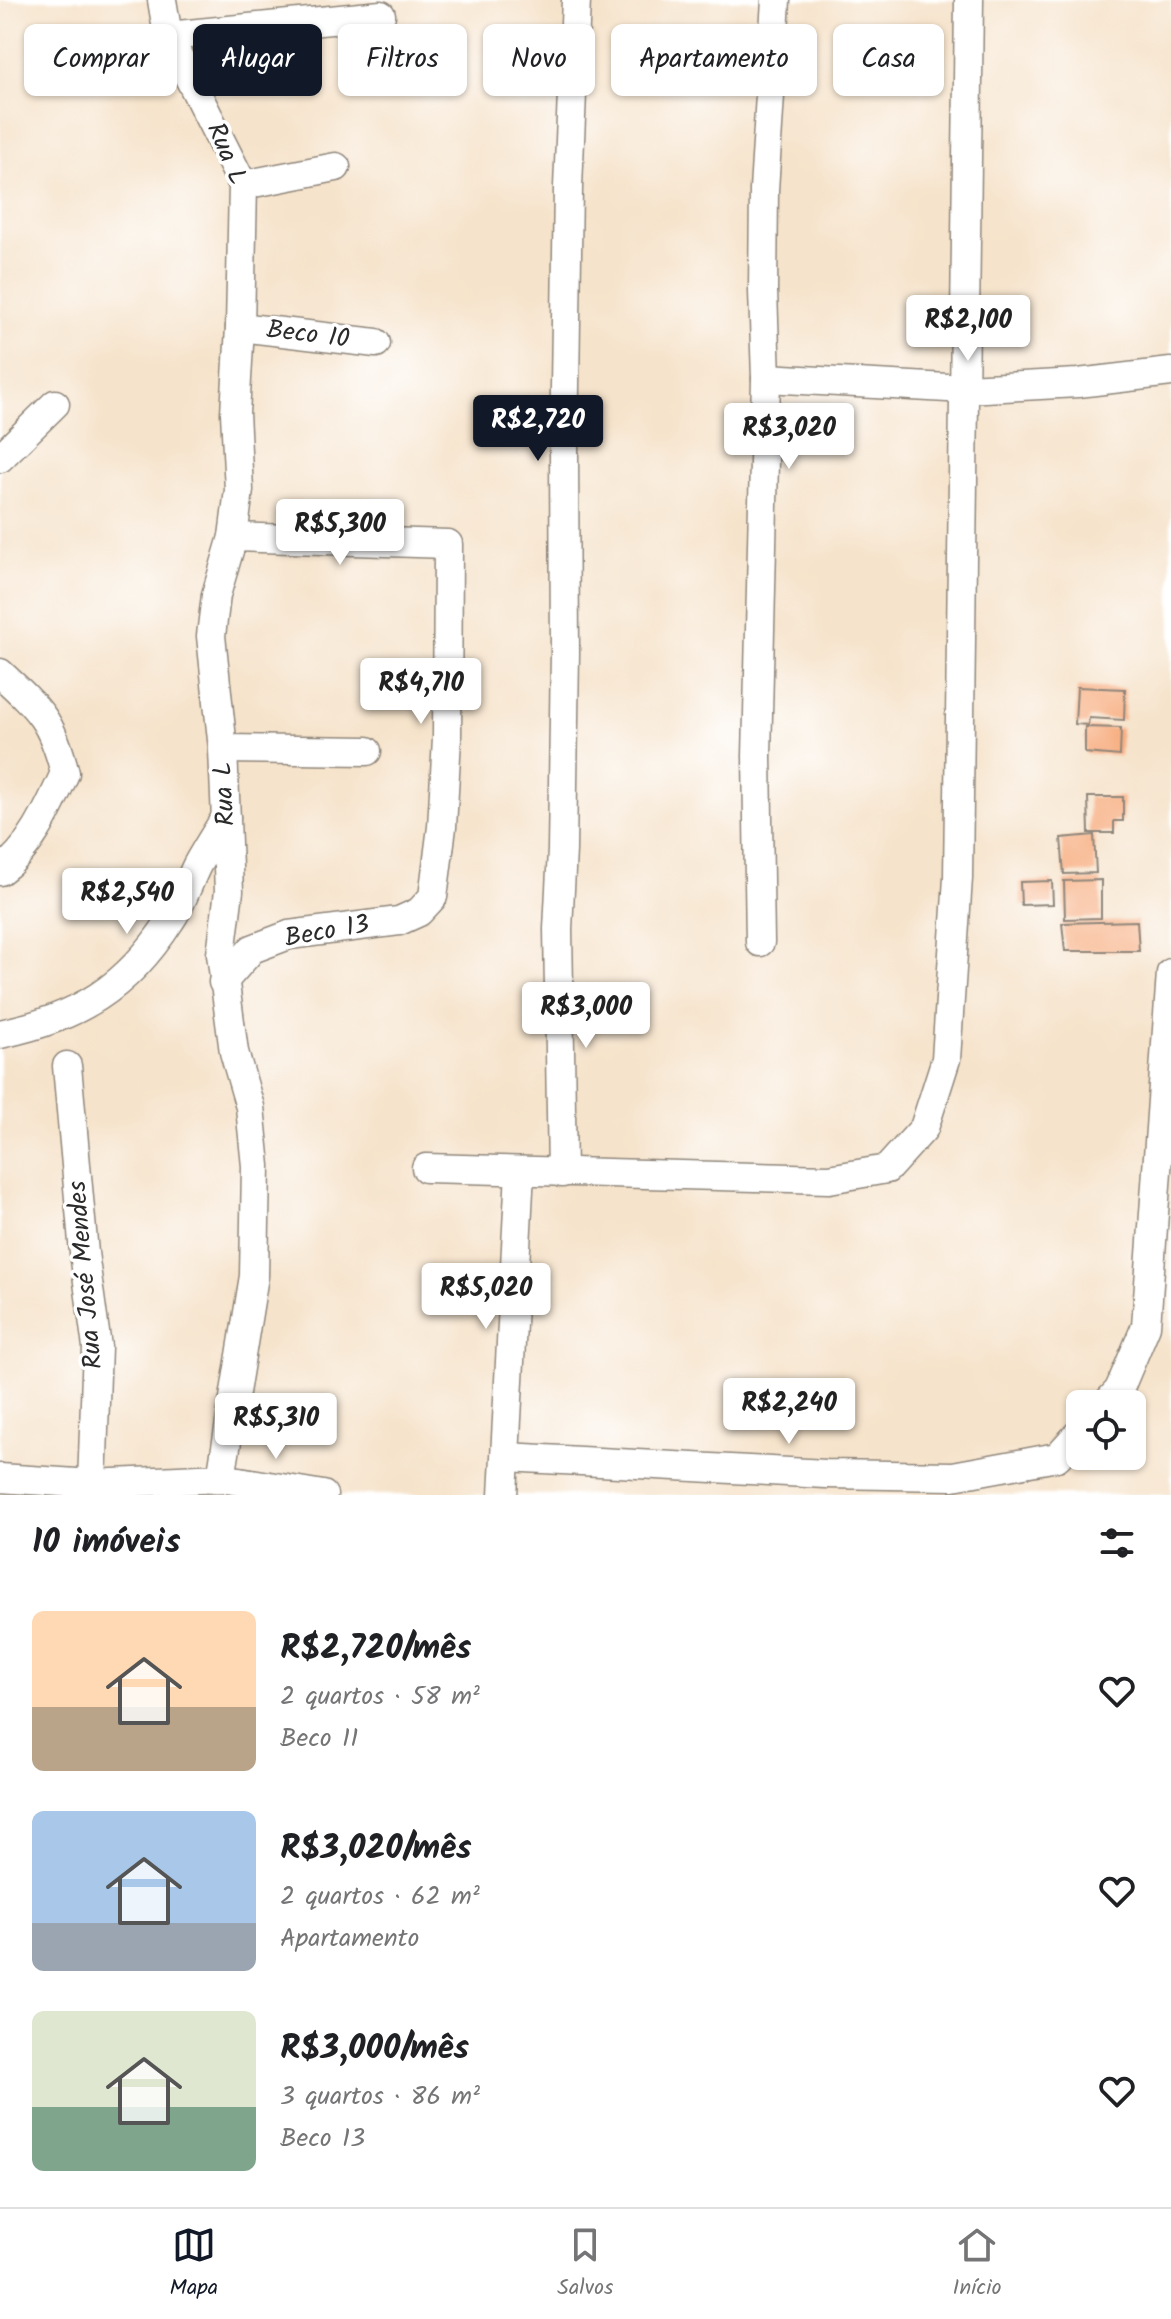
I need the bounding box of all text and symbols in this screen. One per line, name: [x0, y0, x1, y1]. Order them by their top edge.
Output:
chip: Comprar: [24, 24, 177, 96]
chip: Alugar: [193, 24, 322, 96]
chip: Filtros: [338, 24, 467, 96]
chip: Novo: [483, 24, 595, 96]
chip: Apartamento: [611, 24, 817, 96]
chip: Casa: [833, 24, 944, 96]
street label: Rua L: [194, 116, 258, 192]
pin: R$2,100: [894, 295, 1042, 363]
text: R$2,100: [924, 300, 1012, 342]
street label: Beco 10: [264, 309, 352, 361]
pin: R$2,720: [464, 395, 612, 463]
text: R$2,720: [491, 400, 585, 442]
pin: R$3,020: [715, 403, 863, 471]
text: R$3,020: [742, 408, 836, 450]
pin: R$5,300: [266, 499, 414, 567]
text: R$5,300: [294, 504, 386, 546]
pin: R$4,710: [347, 658, 495, 726]
text: R$4,710: [378, 663, 464, 705]
street label: Rua L: [202, 761, 248, 827]
pin: R$2,540: [53, 868, 201, 936]
text: R$2,540: [80, 873, 174, 915]
street label: Beco 13: [281, 904, 373, 960]
pin: R$3,000: [512, 982, 660, 1050]
text: R$3,000: [540, 987, 632, 1029]
street label: Rua José Mendes: [57, 1179, 115, 1371]
pin: R$5,020: [412, 1263, 560, 1331]
text: R$5,020: [440, 1268, 532, 1310]
pin: R$2,240: [715, 1378, 863, 1446]
text: R$2,240: [741, 1383, 837, 1425]
map controls: [1066, 1390, 1146, 1470]
button: locate: [1066, 1390, 1146, 1470]
pin: R$5,310: [202, 1393, 350, 1461]
text: R$5,310: [233, 1398, 319, 1440]
text: 10 imóveis: [32, 1516, 181, 1570]
icon: filters: [1095, 1521, 1139, 1565]
text: R$2,720/mês: [280, 1622, 471, 1676]
icon: home: [96, 1643, 192, 1739]
icon: heart: [1095, 1669, 1139, 1713]
text: 2 quartos · 58 m²: [280, 1676, 480, 1718]
text: Beco 11: [280, 1718, 358, 1760]
text: R$3,020/mês: [280, 1822, 472, 1876]
icon: home: [96, 1843, 192, 1939]
icon: heart: [1095, 1869, 1139, 1913]
text: 2 quartos · 62 m²: [280, 1876, 480, 1918]
text: Apartamento: [280, 1918, 419, 1960]
text: R$3,000/mês: [280, 2022, 469, 2076]
icon: home: [96, 2043, 192, 2139]
icon: heart: [1095, 2069, 1139, 2113]
text: 3 quartos · 86 m²: [280, 2076, 480, 2118]
text: Beco 13: [280, 2118, 365, 2160]
tab: Mapa: [170, 2223, 218, 2306]
tab: Salvos: [557, 2223, 613, 2306]
tab: Início: [953, 2223, 1001, 2306]

